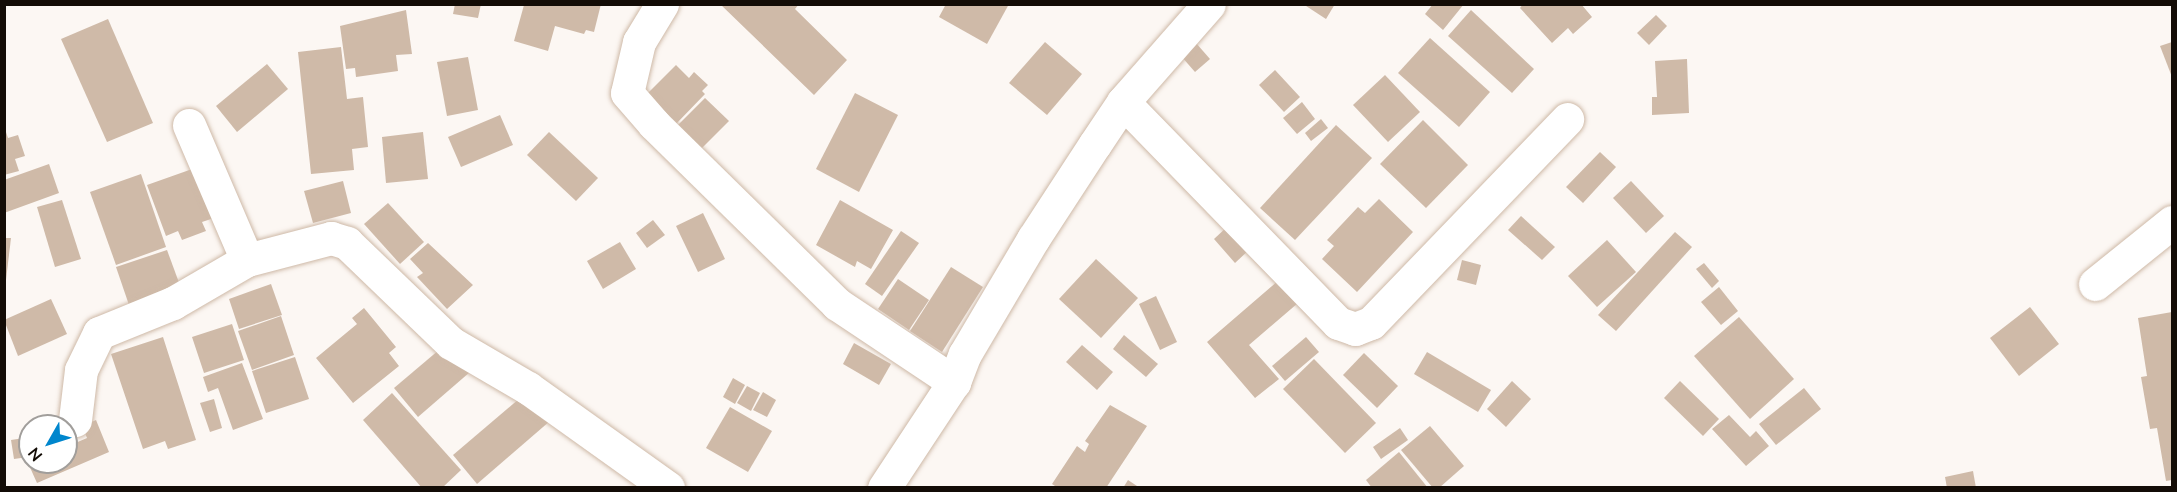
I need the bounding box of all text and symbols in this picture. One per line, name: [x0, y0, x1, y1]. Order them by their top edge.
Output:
north arrow: [18, 414, 78, 474]
text: N: [23, 442, 48, 466]

